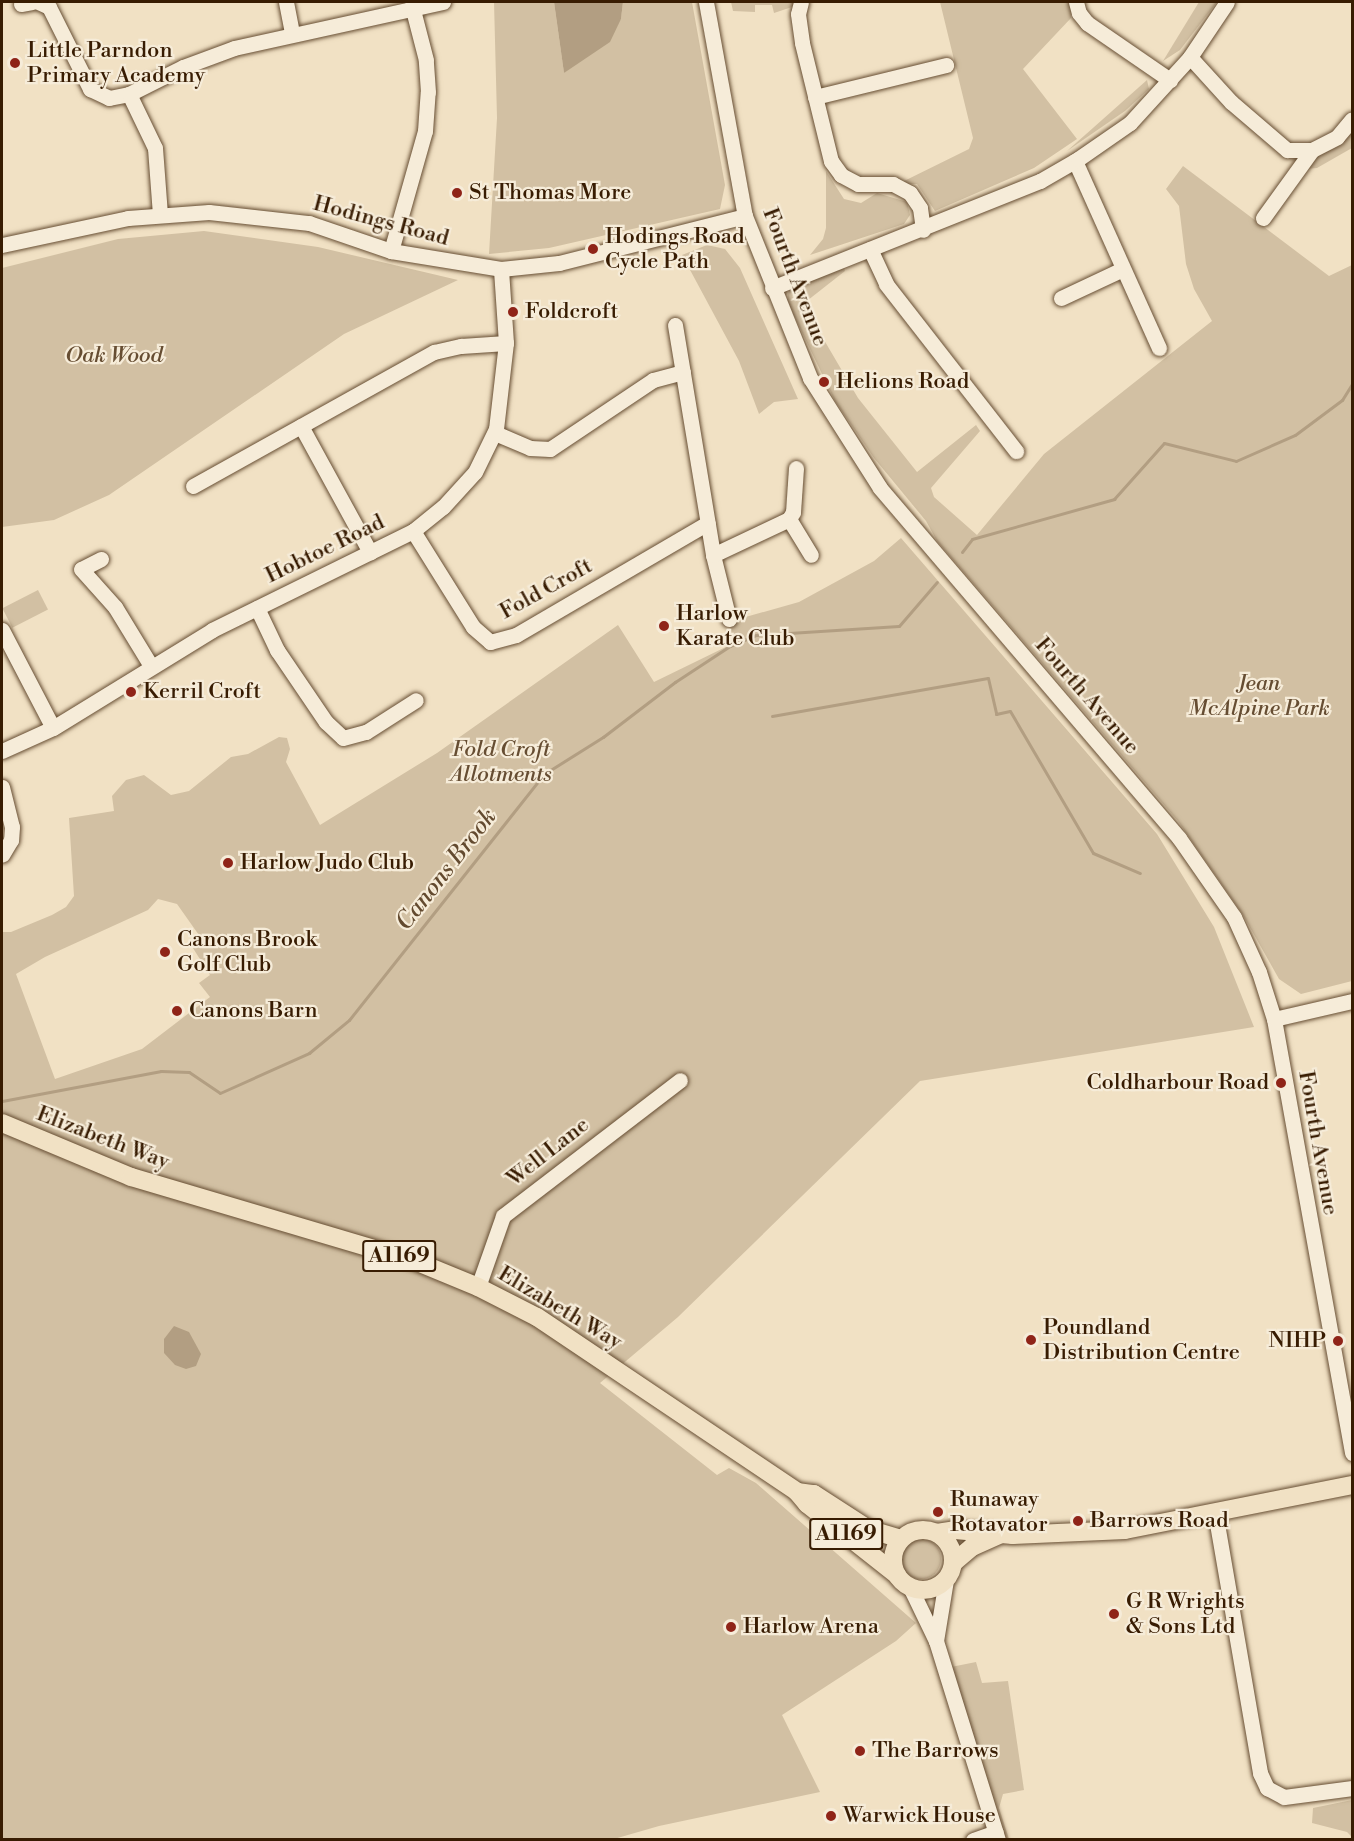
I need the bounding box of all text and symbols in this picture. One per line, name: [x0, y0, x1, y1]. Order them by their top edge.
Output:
place label: Little Parndon Primary Academy: [27, 37, 205, 88]
marker: Little Parndon Primary Academy: [8, 56, 22, 70]
place label: St Thomas More: [469, 180, 631, 206]
marker: St Thomas More: [450, 186, 464, 200]
street label: Hodings Road: [310, 190, 452, 252]
street label: Fourth Avenue: [756, 204, 834, 350]
place label: Hodings Road Cycle Path: [605, 223, 744, 274]
marker: Hodings Road Cycle Path: [586, 242, 600, 256]
place label: Foldcroft: [525, 299, 618, 325]
marker: Foldcroft: [506, 305, 520, 319]
park label: Oak Wood: [65, 343, 163, 369]
place label: Helions Road: [836, 369, 969, 395]
marker: Helions Road: [817, 375, 831, 389]
street label: Hobtoe Road: [261, 509, 389, 589]
street label: Fold Croft: [495, 553, 597, 625]
place label: Harlow Karate Club: [676, 600, 795, 652]
marker: Harlow Karate Club: [657, 619, 671, 633]
street label: Fourth Avenue: [1029, 632, 1145, 760]
park label: Jean McAlpine Park: [1188, 670, 1330, 722]
place label: Kerril Croft: [143, 679, 261, 705]
marker: Kerril Croft: [124, 685, 138, 699]
park label: Fold Croft Allotments: [450, 736, 552, 788]
water label: Canons Brook: [390, 803, 504, 937]
place label: Harlow Judo Club: [240, 850, 414, 876]
marker: Harlow Judo Club: [221, 856, 235, 870]
place label: Canons Brook Golf Club: [177, 926, 317, 978]
marker: Canons Brook Golf Club: [158, 945, 172, 959]
place label: Canons Barn: [189, 998, 318, 1024]
marker: Canons Barn: [170, 1004, 184, 1018]
street label: Fourth Avenue: [1292, 1069, 1344, 1217]
place label: Coldharbour Road: [1086, 1070, 1269, 1096]
marker: Coldharbour Road: [1274, 1076, 1288, 1090]
street label: Elizabeth Way: [33, 1101, 173, 1175]
street label: Well Lane: [502, 1112, 594, 1192]
road number: A1169: [362, 1238, 436, 1274]
street label: Elizabeth Way: [493, 1261, 627, 1355]
place label: Poundland Distribution Centre: [1043, 1314, 1240, 1366]
place label: NIHP: [1269, 1328, 1326, 1354]
marker: Poundland Distribution Centre: [1024, 1333, 1038, 1347]
marker: NIHP: [1331, 1334, 1345, 1348]
place label: Runaway Rotavator: [950, 1486, 1048, 1538]
marker: Runaway Rotavator: [931, 1505, 945, 1519]
place label: Barrows Road: [1090, 1508, 1228, 1534]
marker: Barrows Road: [1071, 1514, 1085, 1528]
road number: A1169: [808, 1516, 884, 1552]
place label: G R Wrights & Sons Ltd: [1126, 1588, 1245, 1640]
marker: G R Wrights & Sons Ltd: [1107, 1607, 1121, 1621]
place label: Harlow Arena: [743, 1614, 879, 1640]
marker: Harlow Arena: [724, 1620, 738, 1634]
place label: The Barrows: [872, 1738, 999, 1764]
marker: The Barrows: [853, 1744, 867, 1758]
place label: Warwick House: [843, 1803, 996, 1829]
marker: Warwick House: [824, 1809, 838, 1823]

